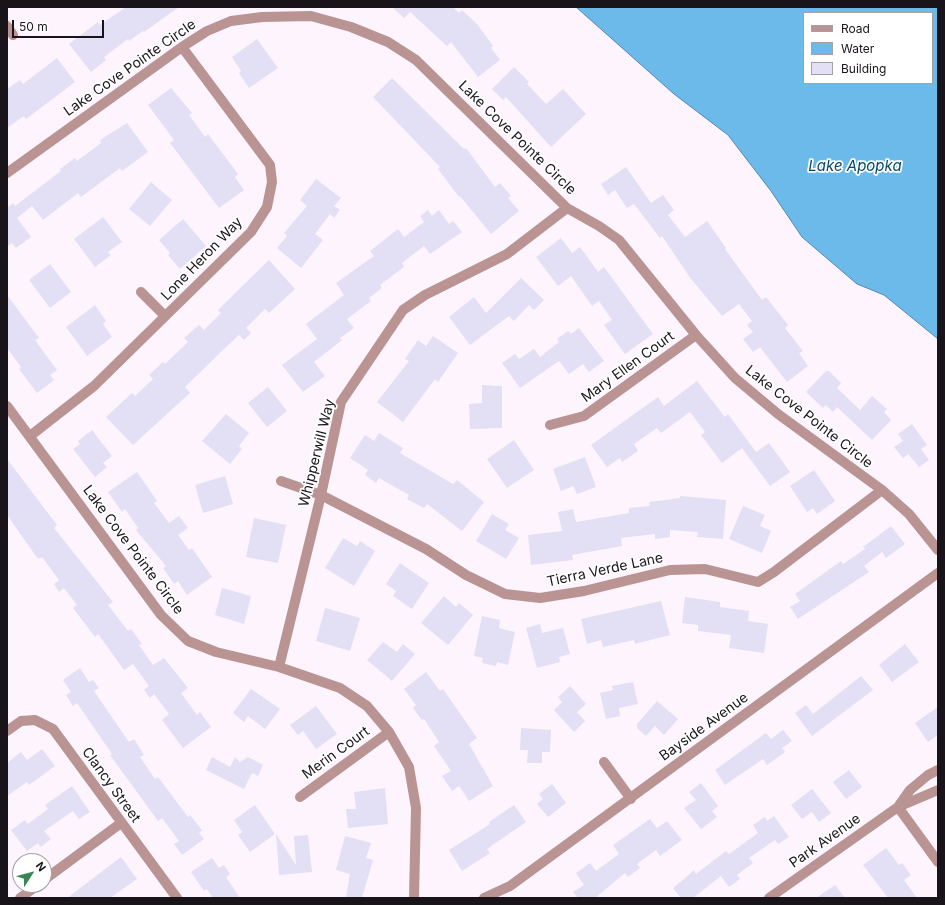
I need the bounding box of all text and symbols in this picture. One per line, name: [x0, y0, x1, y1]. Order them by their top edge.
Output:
scale bar: [14, 12, 106, 38]
legend: [803, 12, 933, 84]
street label: Lake Cove Pointe Circle: [61, 16, 199, 120]
text: 50 m: [19, 19, 48, 34]
text: Road: [841, 21, 870, 36]
text: Water: [841, 41, 874, 56]
text: Building: [841, 61, 886, 76]
street label: Lake Cove Pointe Circle: [455, 77, 579, 199]
water label: Lake Apopka: [808, 157, 902, 175]
street label: Lone Heron Way: [158, 214, 246, 304]
street label: Mary Ellen Court: [578, 328, 678, 406]
street label: Lake Cove Pointe Circle: [742, 362, 876, 472]
street label: Whipperwill Way: [296, 397, 338, 509]
street label: Lake Cove Pointe Circle: [79, 482, 187, 618]
street label: Tierra Verde Lane: [545, 549, 665, 591]
street label: Bayside Avenue: [656, 689, 752, 765]
street label: Merin Court: [299, 723, 373, 783]
street label: Clancy Street: [78, 744, 144, 826]
street label: Park Avenue: [786, 810, 864, 872]
north arrow: [12, 853, 52, 893]
text: N: [33, 859, 49, 874]

